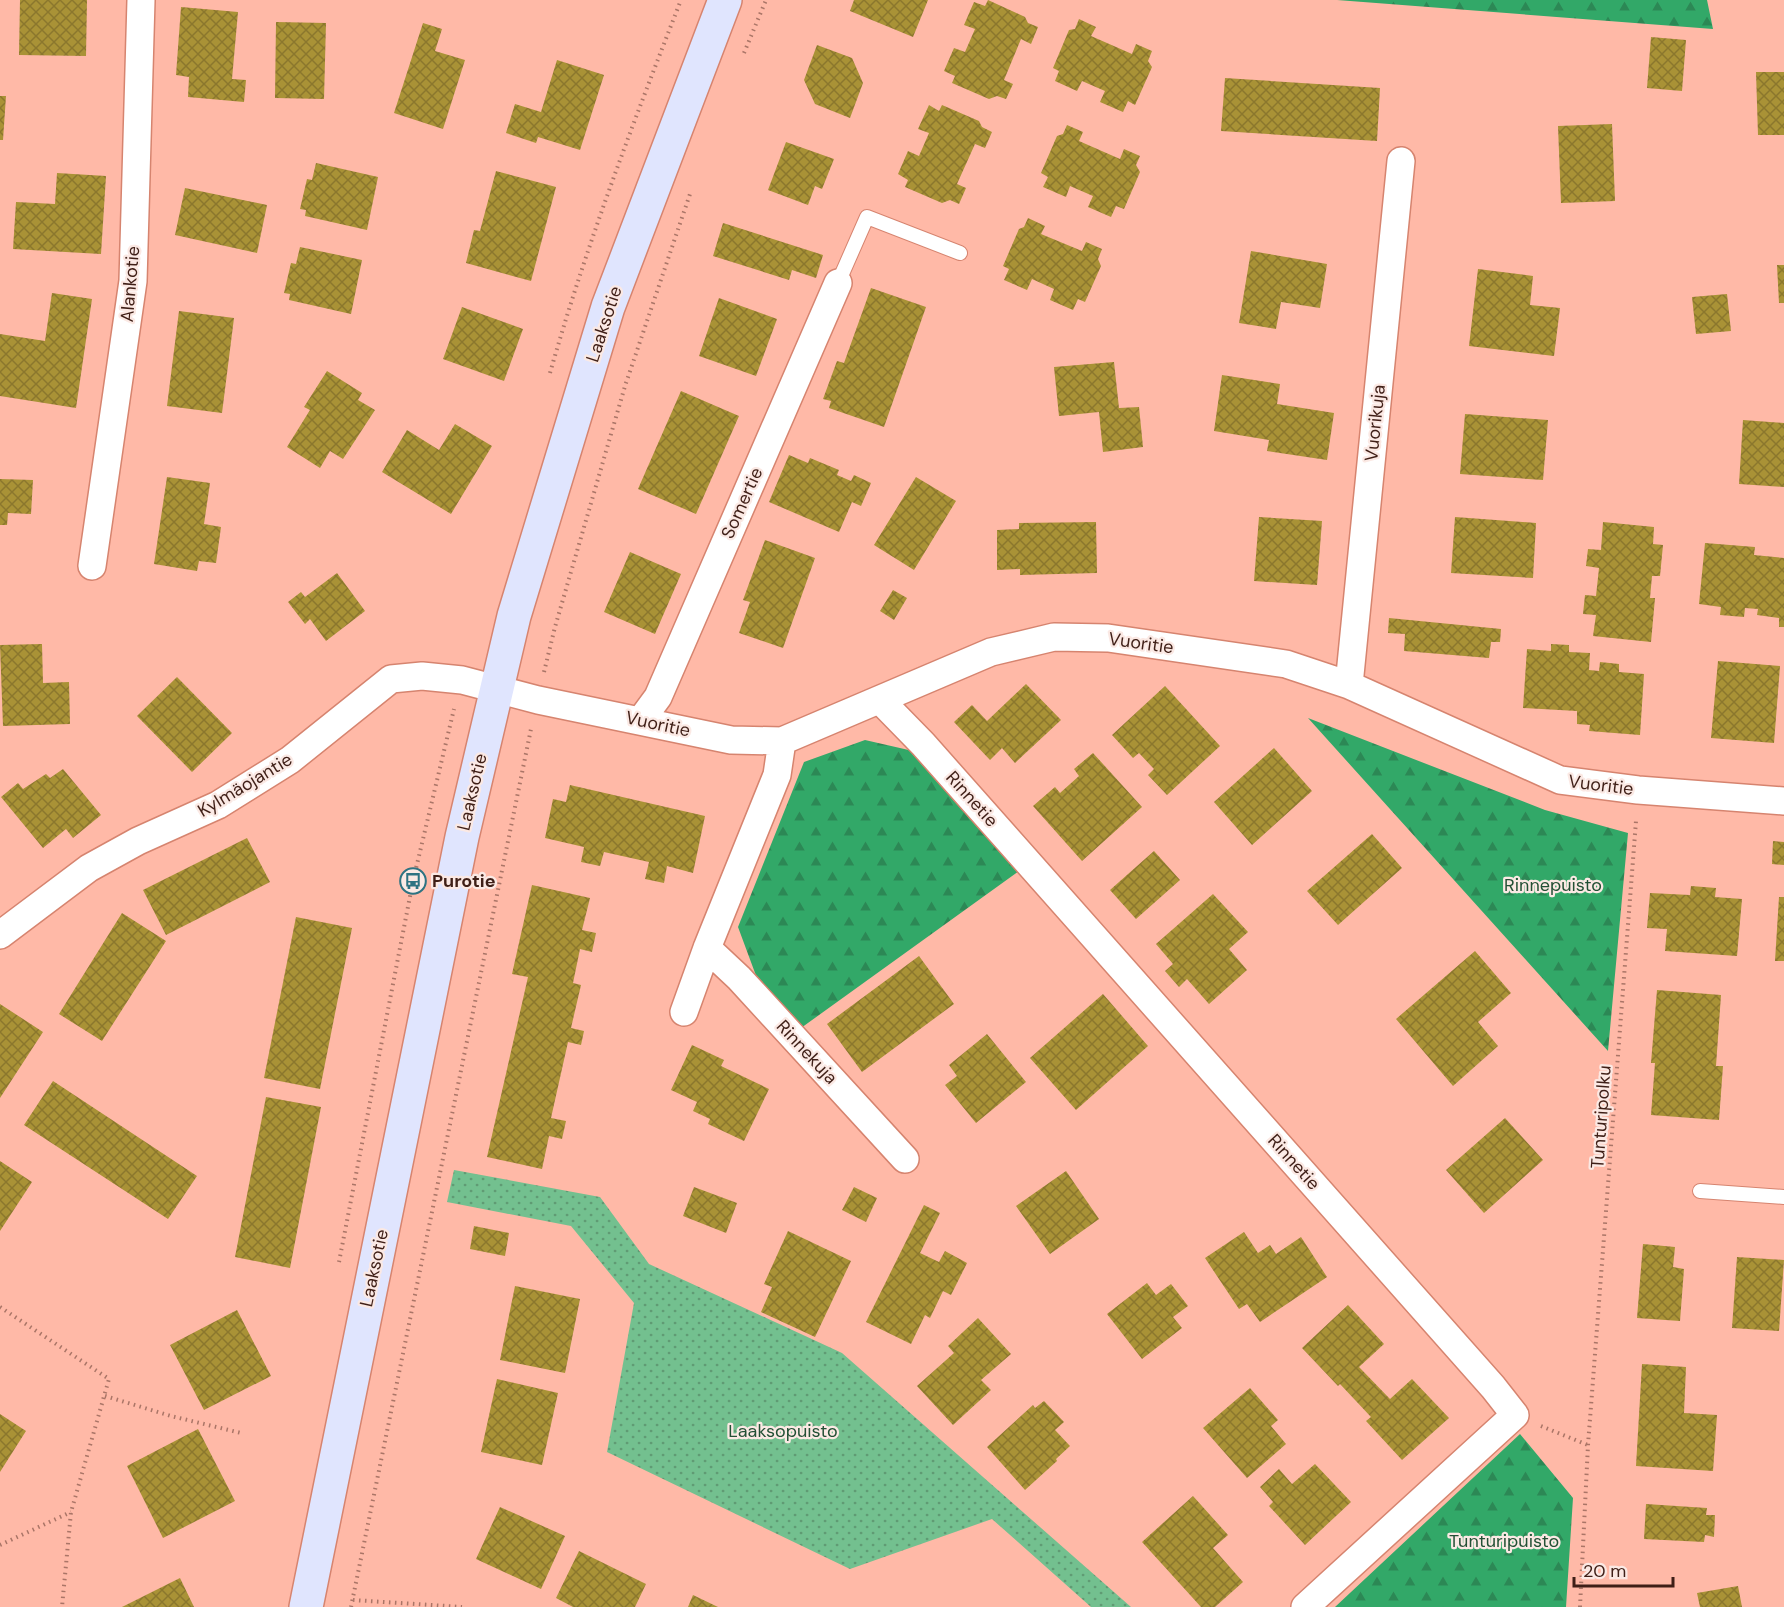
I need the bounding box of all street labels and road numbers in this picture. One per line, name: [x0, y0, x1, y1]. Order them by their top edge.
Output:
street label: Alankotie: [115, 245, 145, 323]
street label: Laaksotie: [580, 283, 628, 365]
street label: Vuorikuja: [1359, 383, 1391, 463]
street label: Somertie: [716, 464, 768, 542]
street label: Vuoritie: [1107, 627, 1175, 659]
street label: Vuoritie: [624, 705, 692, 743]
street label: Kylmäojantie: [193, 747, 297, 823]
street label: Laaksotie: [451, 751, 493, 833]
street label: Rinnetie: [941, 766, 1003, 832]
street label: Vuoritie: [1567, 769, 1635, 801]
street label: Rinnekuja: [771, 1015, 843, 1089]
street label: Tunturipolku: [1585, 1065, 1617, 1169]
street label: Rinnetie: [1263, 1129, 1325, 1195]
street label: Laaksotie: [354, 1227, 394, 1309]

